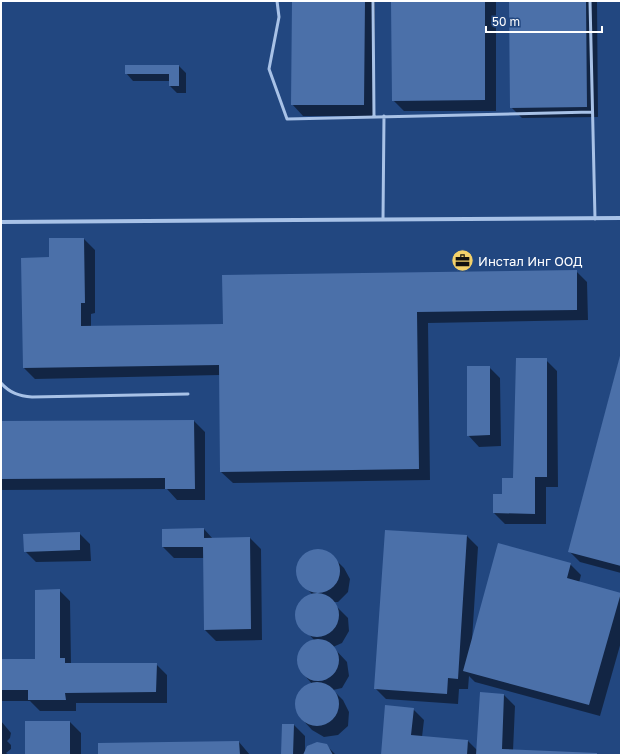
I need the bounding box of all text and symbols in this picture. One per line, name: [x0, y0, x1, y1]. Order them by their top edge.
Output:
scale bar: [486, 8, 602, 34]
text: 50 m: [492, 14, 520, 29]
office icon: Инстал Инг ООД: [450, 248, 476, 274]
place label: Инстал Инг ООД: [478, 253, 583, 269]

